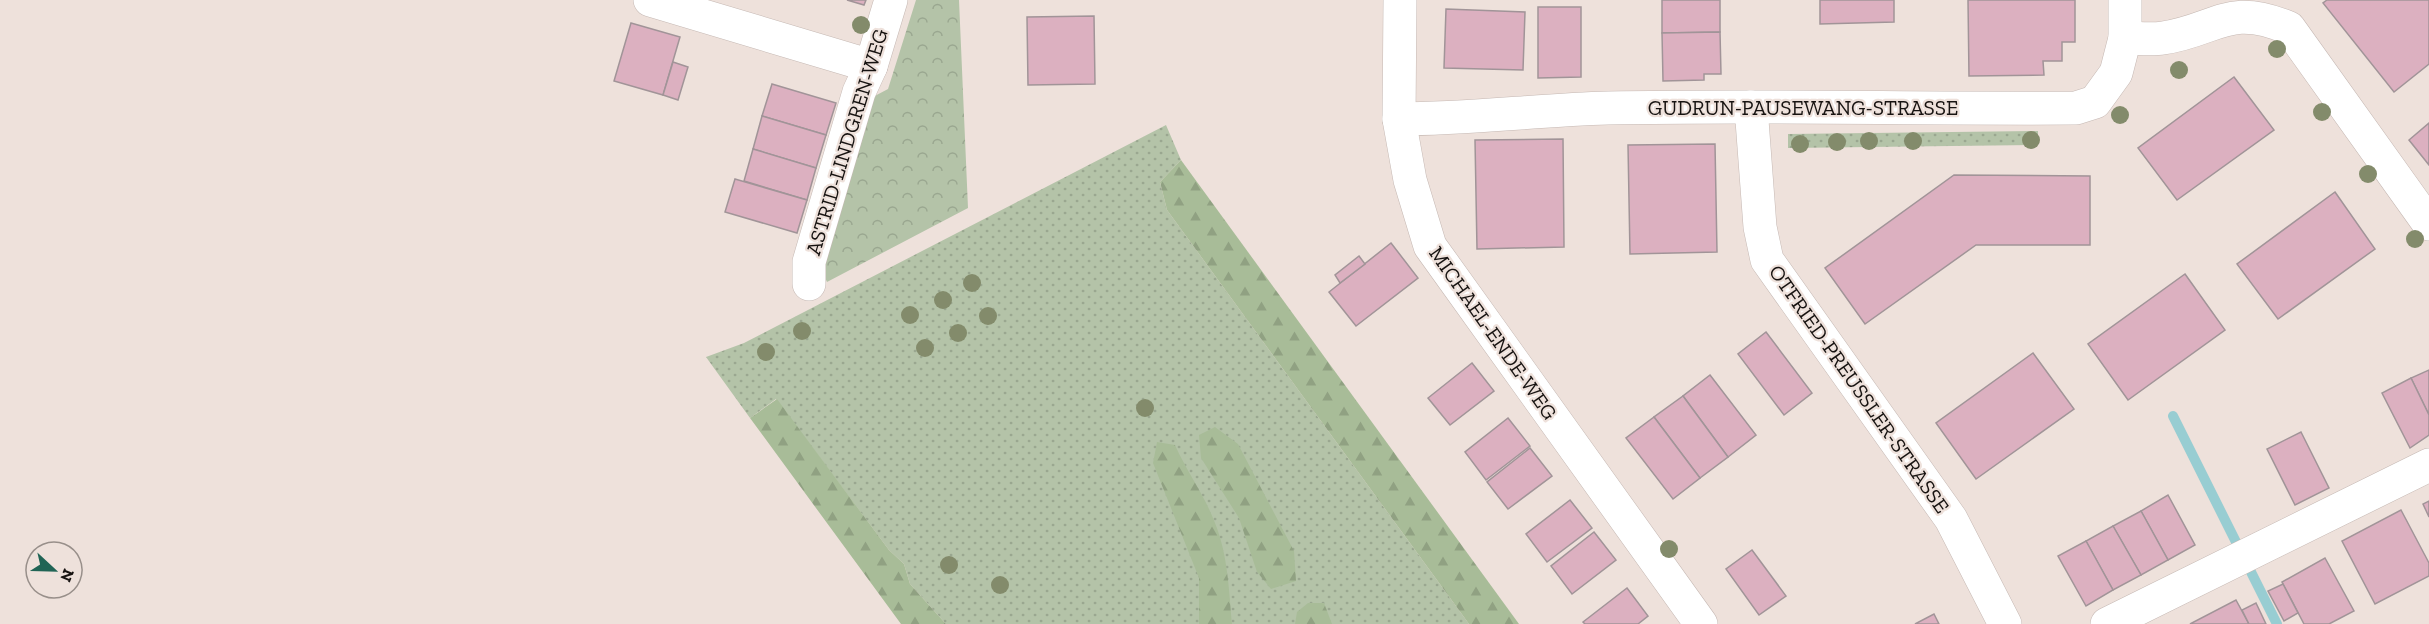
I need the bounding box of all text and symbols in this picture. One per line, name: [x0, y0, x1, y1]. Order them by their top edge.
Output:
street label: ASTRID-LINDGREN-WEG: [800, 26, 893, 258]
street label: GUDRUN-PAUSEWANG-STRASSE: [1648, 95, 1958, 120]
street label: MICHAEL-ENDE-WEG: [1424, 241, 1563, 424]
street label: OTFRIED-PREUSSLER-STRASSE: [1764, 260, 1955, 518]
north arrow: [24, 540, 84, 600]
text: N: [56, 566, 79, 585]

